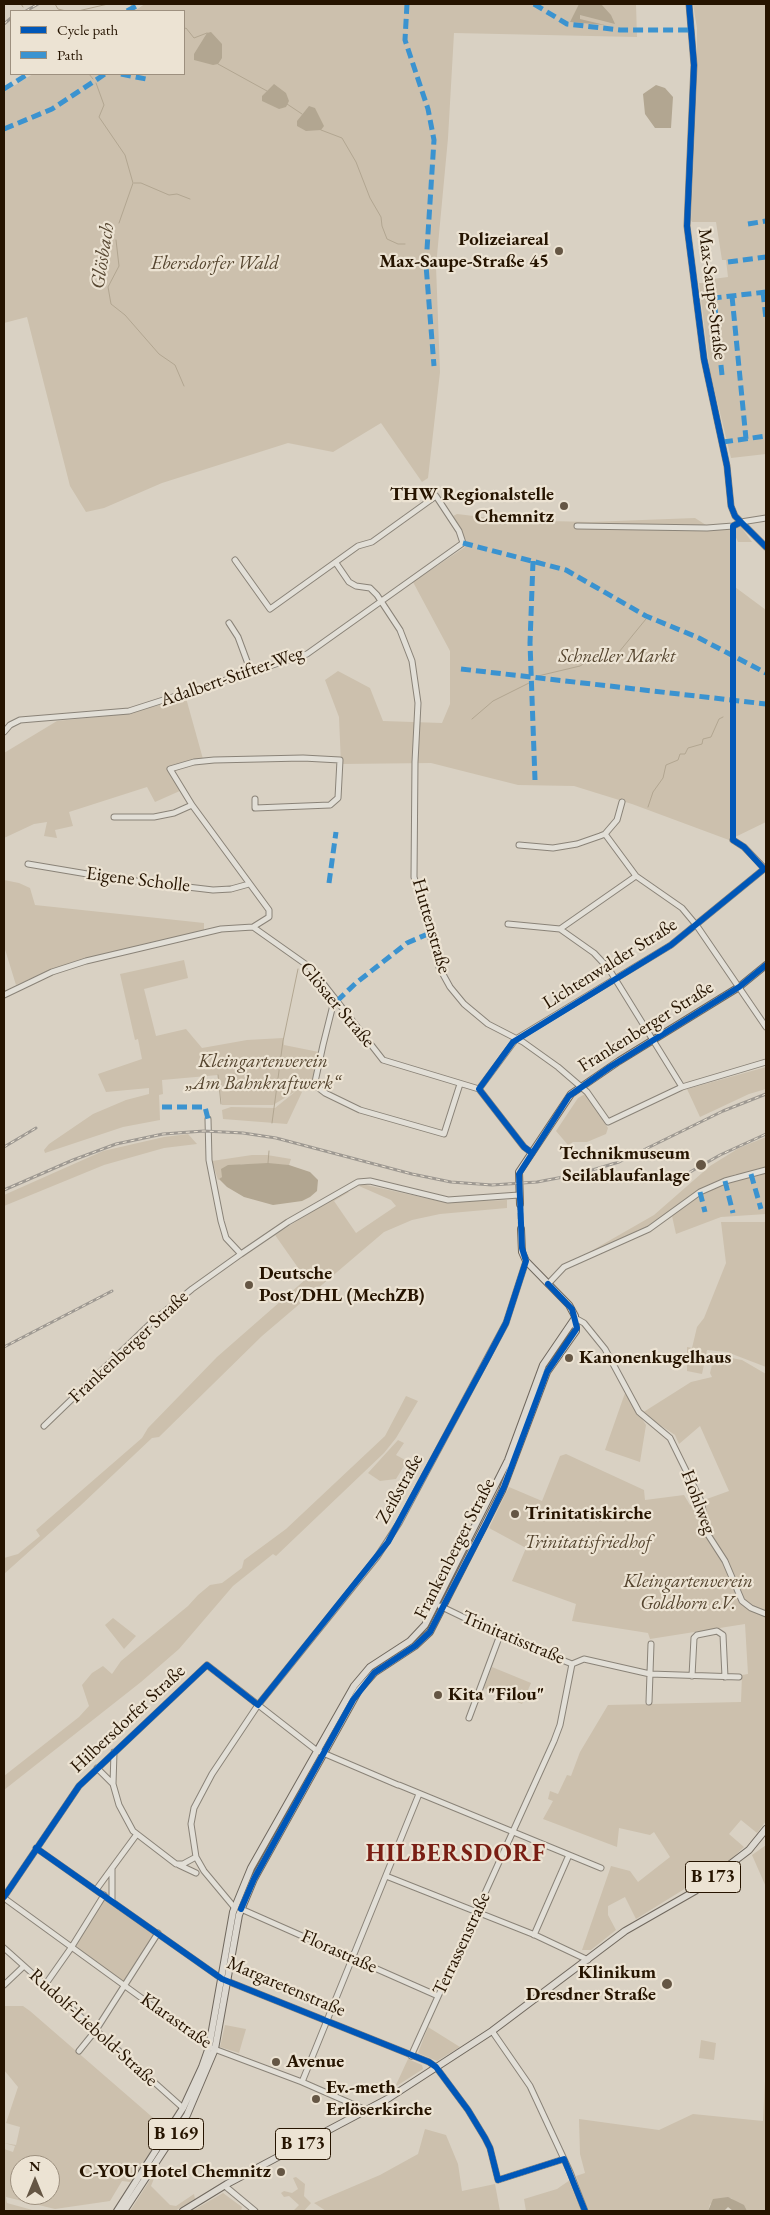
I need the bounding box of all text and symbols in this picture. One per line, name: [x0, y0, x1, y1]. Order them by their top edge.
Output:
legend: [10, 10, 185, 75]
text: Cycle path: [57, 20, 118, 39]
text: Path: [57, 45, 83, 64]
water label: Glösbach: [86, 221, 120, 291]
street label: Max-Saupe-Straße: [693, 227, 731, 361]
place label: Polizeiareal Max-Saupe-Straße 45: [379, 229, 549, 273]
marker: Polizeiareal Max-Saupe-Straße 45: [553, 245, 565, 257]
park label: Ebersdorfer Wald: [151, 253, 279, 275]
place label: THW Regionalstelle Chemnitz: [390, 484, 554, 528]
marker: THW Regionalstelle Chemnitz: [558, 500, 570, 512]
street label: Adalbert-Stifter-Weg: [157, 642, 307, 712]
park label: Schneller Markt: [559, 646, 675, 668]
street label: Eigene Scholle: [85, 862, 191, 898]
street label: Huttenstraße: [407, 876, 455, 976]
street label: Lichtenwalder Straße: [539, 914, 681, 1014]
street label: Glösaer Straße: [295, 958, 379, 1052]
street label: Frankenberger Straße: [574, 976, 718, 1078]
park label: Kleingartenverein „Am Bahnkraftwerk“: [186, 1051, 340, 1095]
place label: Technikmuseum Seilablaufanlage: [559, 1143, 690, 1187]
marker: Technikmuseum Seilablaufanlage: [694, 1158, 708, 1172]
place label: Deutsche Post/DHL (MechZB): [259, 1263, 425, 1307]
marker: Deutsche Post/DHL (MechZB): [243, 1279, 255, 1291]
street label: Frankenberger Straße: [65, 1286, 193, 1408]
place label: Kanonenkugelhaus: [579, 1347, 731, 1369]
marker: Kanonenkugelhaus: [563, 1352, 575, 1364]
street label: Zeißstraße: [372, 1450, 428, 1528]
street label: Hohlweg: [675, 1467, 721, 1537]
street label: Frankenberger Straße: [410, 1475, 500, 1623]
place label: Trinitatiskirche: [525, 1503, 652, 1525]
marker: Trinitatiskirche: [509, 1508, 521, 1520]
park label: Trinitatisfriedhof: [525, 1532, 651, 1554]
park label: Kleingartenverein Goldborn e.V.: [623, 1571, 753, 1615]
street label: Trinitatisstraße: [458, 1606, 568, 1670]
street label: Hilbersdorfer Straße: [66, 1660, 190, 1778]
place label: Kita "Filou": [448, 1684, 544, 1706]
marker: Kita "Filou": [432, 1689, 444, 1701]
district label: HILBERSDORF: [364, 1840, 548, 1868]
road number: B 173: [686, 1861, 740, 1892]
street label: Terrassenstraße: [428, 1889, 496, 1999]
street label: Florastraße: [298, 1925, 380, 1979]
street label: Margaretenstraße: [223, 1952, 349, 2022]
place label: Klinikum Dresdner Straße: [526, 1962, 656, 2006]
street label: Rudolf-Liebold-Straße: [24, 1964, 162, 2092]
marker: Klinikum Dresdner Straße: [660, 1977, 674, 1991]
street label: Klarastraße: [136, 1988, 216, 2054]
place label: Avenue: [286, 2051, 344, 2073]
marker: Avenue: [270, 2056, 282, 2068]
place label: Ev.-meth. Erlöserkirche: [326, 2077, 432, 2121]
marker: Ev.-meth. Erlöserkirche: [310, 2093, 322, 2105]
road number: B 169: [148, 2118, 204, 2150]
road number: B 173: [276, 2128, 330, 2160]
north arrow: [10, 2155, 60, 2205]
text: N: [29, 2157, 41, 2175]
place label: C-YOU Hotel Chemnitz: [79, 2161, 271, 2183]
marker: C-YOU Hotel Chemnitz: [275, 2166, 287, 2178]

